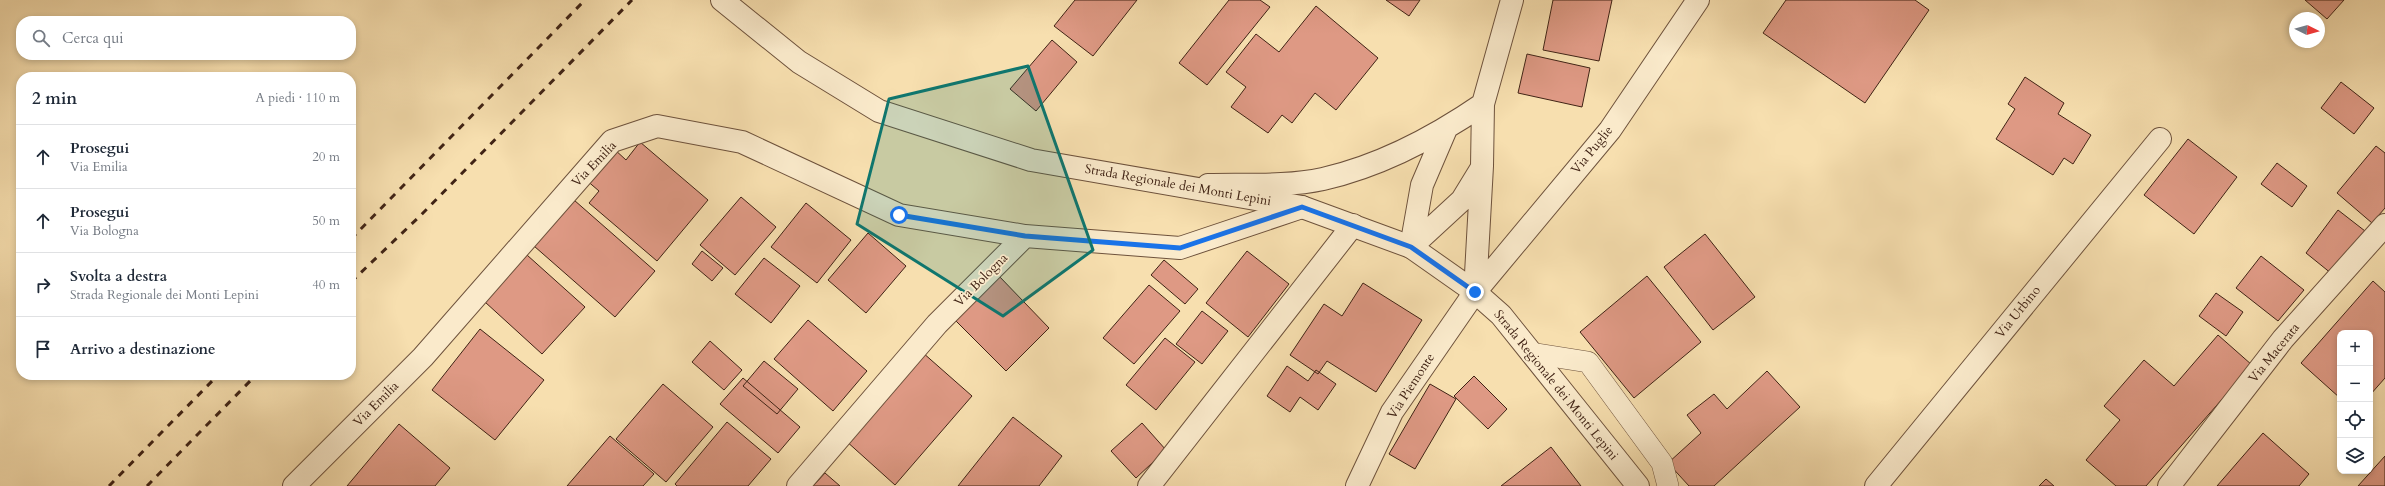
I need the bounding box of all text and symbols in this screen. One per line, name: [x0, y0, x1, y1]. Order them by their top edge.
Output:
north arrow: [2289, 12, 2325, 48]
search box: [16, 16, 356, 60]
icon: search: [30, 27, 52, 49]
text: Cerca qui: [62, 28, 124, 48]
text: 2 min: [32, 87, 77, 110]
text: A piedi · 110 m: [255, 89, 340, 107]
street label: Via Puglie: [1567, 122, 1617, 178]
street label: Via Emilia: [568, 137, 621, 191]
text: Prosegui: [70, 138, 129, 158]
icon: ahead: [32, 146, 54, 168]
text: 20 m: [312, 148, 340, 166]
text: Via Emilia: [70, 158, 128, 176]
street label: Strada Regionale dei Monti Lepini: [1083, 160, 1273, 210]
text: Prosegui: [70, 202, 129, 222]
route start: [890, 206, 908, 224]
icon: ahead: [32, 210, 54, 232]
text: 50 m: [312, 212, 340, 230]
text: Via Bologna: [70, 222, 139, 240]
street label: Via Bologna: [950, 249, 1012, 311]
text: Svolta a destra: [70, 266, 167, 286]
icon: right: [32, 274, 54, 296]
text: 40 m: [312, 276, 340, 294]
street label: Via Urbino: [1991, 282, 2045, 342]
route end: [1466, 283, 1484, 301]
text: Strada Regionale dei Monti Lepini: [70, 286, 259, 304]
street label: Strada Regionale dei Monti Lepini: [1490, 306, 1623, 464]
street label: Via Macerata: [2244, 319, 2304, 387]
map controls: [2337, 330, 2373, 474]
button: +: [2337, 330, 2373, 366]
icon: arrive: [32, 338, 54, 360]
text: Arrivo a destinazione: [70, 339, 216, 359]
street label: Via Piemonte: [1383, 350, 1439, 422]
button: −: [2337, 366, 2373, 402]
street label: Via Emilia: [349, 377, 403, 431]
button: locate: [2337, 402, 2373, 438]
button: layers: [2337, 438, 2373, 474]

